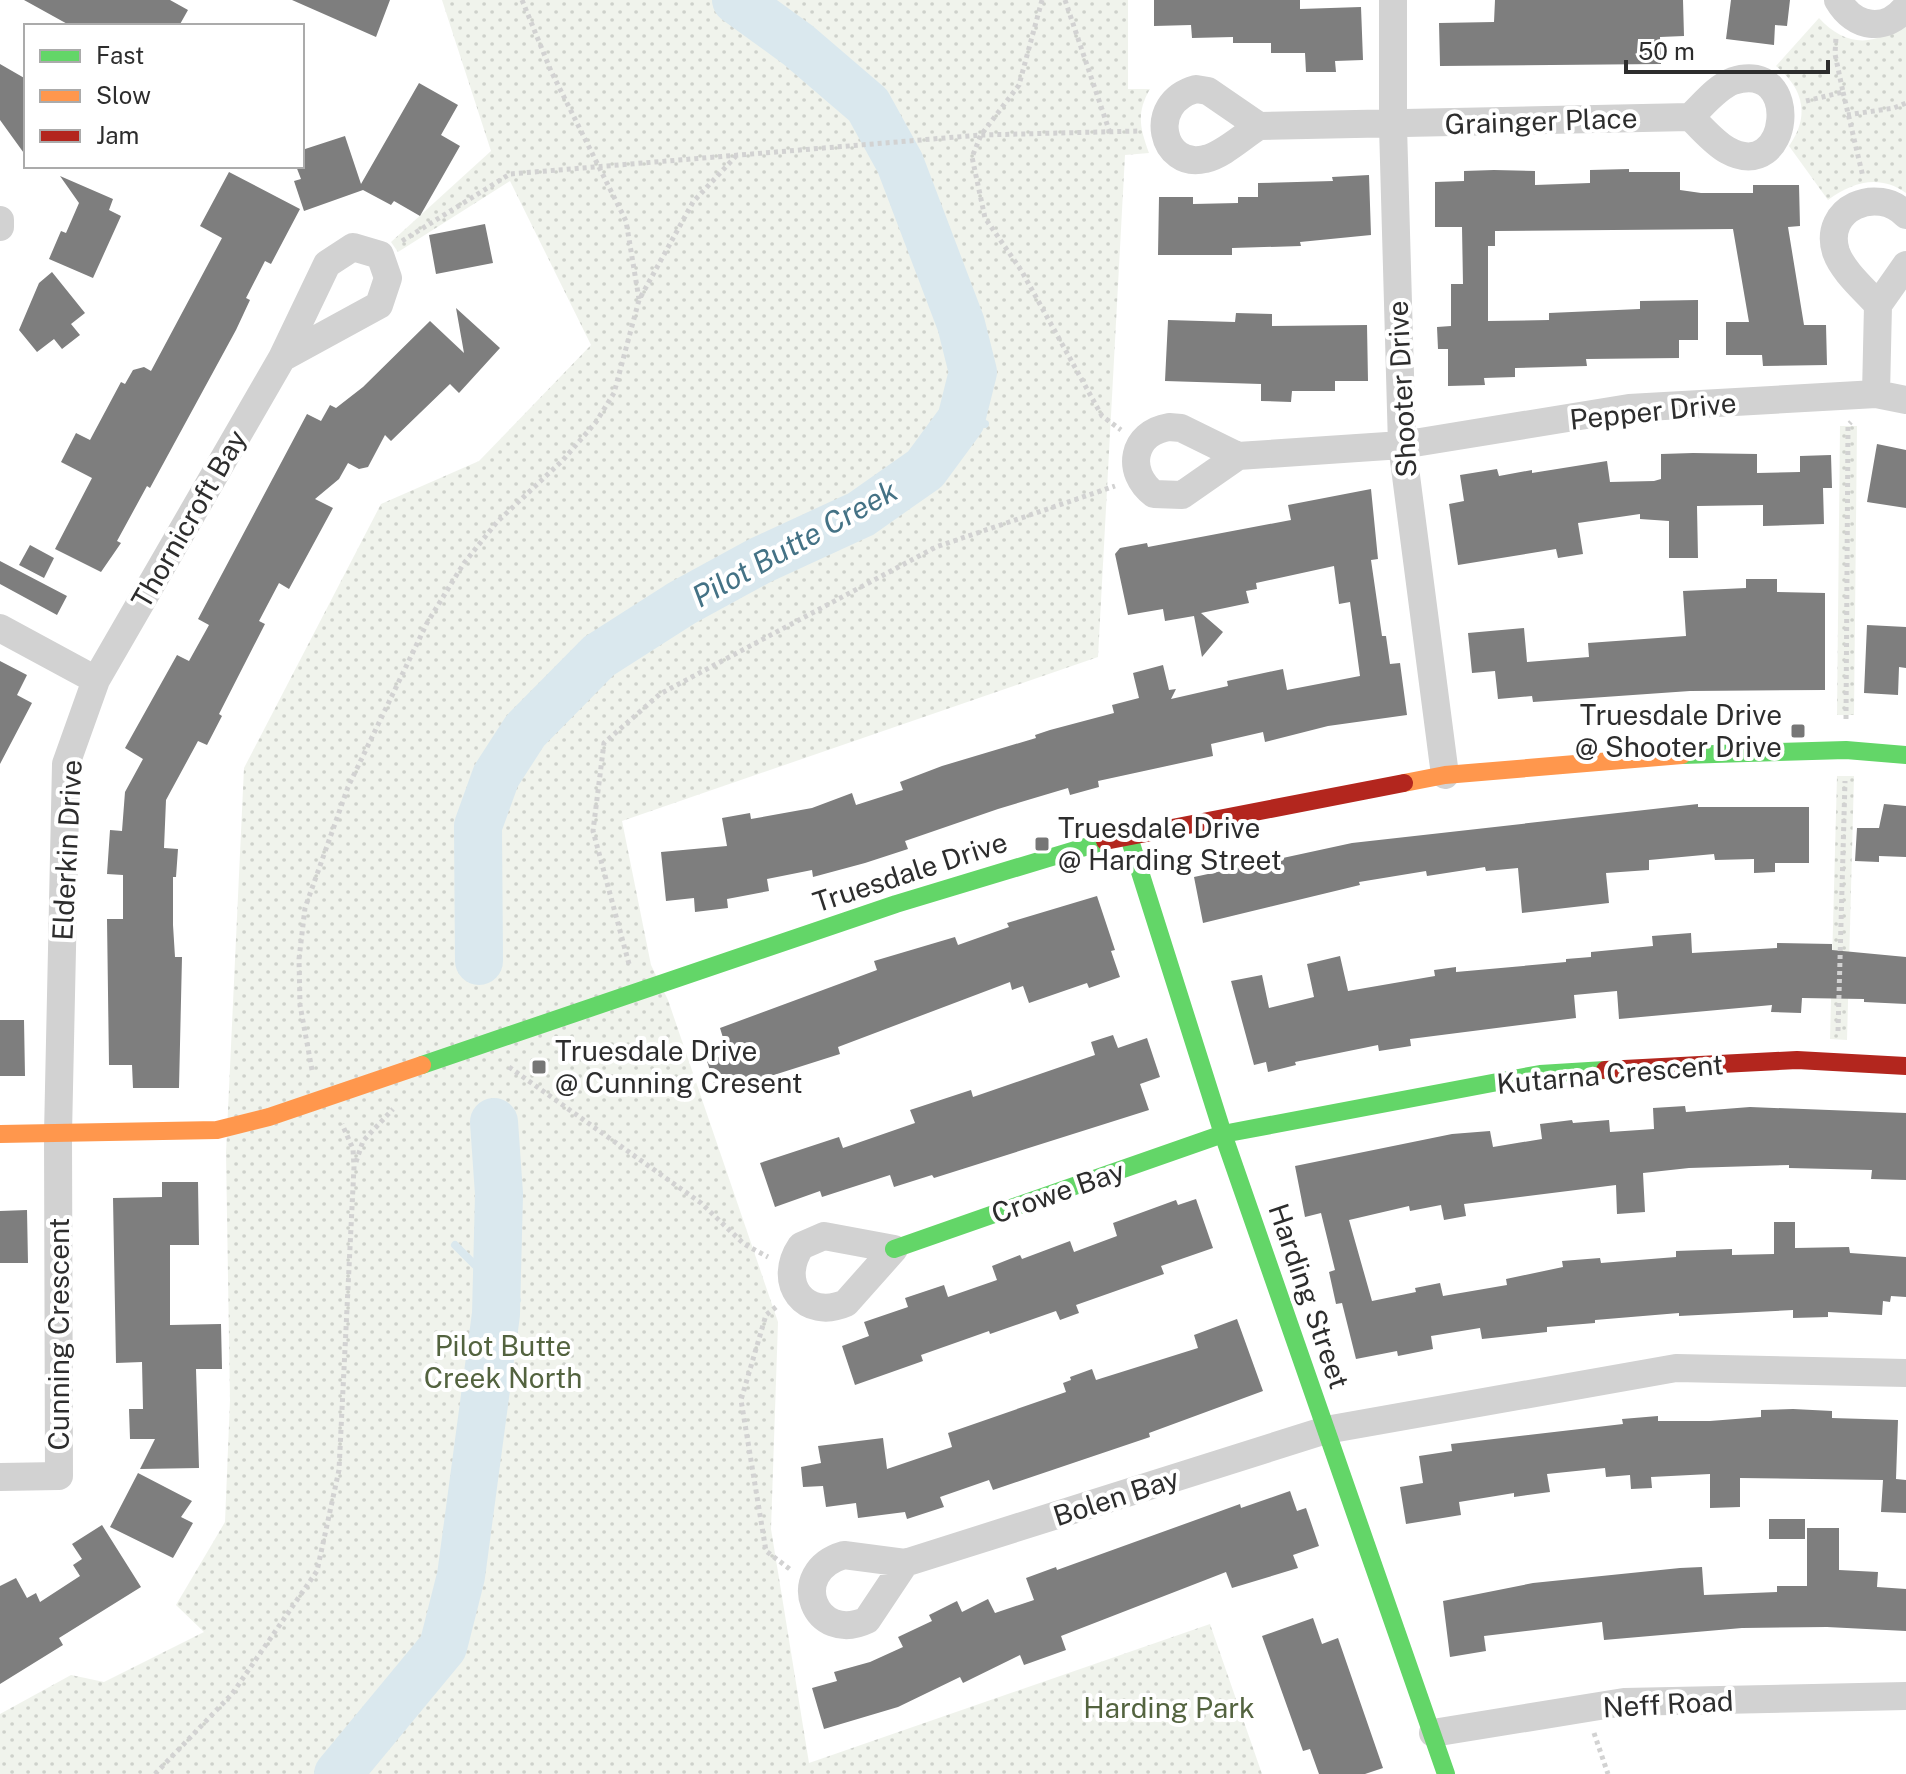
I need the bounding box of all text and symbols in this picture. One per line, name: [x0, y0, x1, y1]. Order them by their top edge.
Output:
legend: [24, 24, 304, 168]
scale bar: [1626, 24, 1828, 74]
text: 50 m: [1638, 37, 1695, 65]
text: Fast: [96, 41, 144, 69]
text: Slow: [96, 81, 151, 109]
street label: Grainger Place: [1444, 101, 1638, 140]
text: Jam: [96, 121, 139, 149]
street label: Shooter Drive: [1380, 300, 1423, 478]
street label: Pepper Drive: [1568, 385, 1738, 436]
street label: Thornicroft Bay: [124, 424, 253, 614]
water label: Pilot Butte Creek: [686, 472, 904, 614]
place label: Truesdale Drive @ Shooter Drive: [1575, 698, 1782, 763]
marker: Truesdale Drive @ Shooter Drive: [1789, 722, 1807, 740]
street label: Elderkin Drive: [45, 759, 88, 941]
place label: Truesdale Drive @ Harding Street: [1058, 811, 1282, 876]
street label: Truesdale Drive: [809, 825, 1011, 918]
marker: Truesdale Drive @ Harding Street: [1033, 835, 1051, 853]
place label: Truesdale Drive @ Cunning Cresent: [555, 1034, 803, 1099]
street label: Kutarna Crescent: [1495, 1047, 1725, 1100]
marker: Truesdale Drive @ Cunning Cresent: [530, 1058, 548, 1076]
street label: Crowe Bay: [987, 1153, 1129, 1230]
street label: Harding Street: [1262, 1199, 1357, 1393]
street label: Cunning Crescent: [42, 1218, 75, 1450]
park label: Pilot Butte Creek North: [424, 1329, 582, 1394]
street label: Bolen Bay: [1049, 1461, 1183, 1532]
street label: Neff Road: [1602, 1684, 1734, 1723]
park label: Harding Park: [1083, 1691, 1255, 1724]

